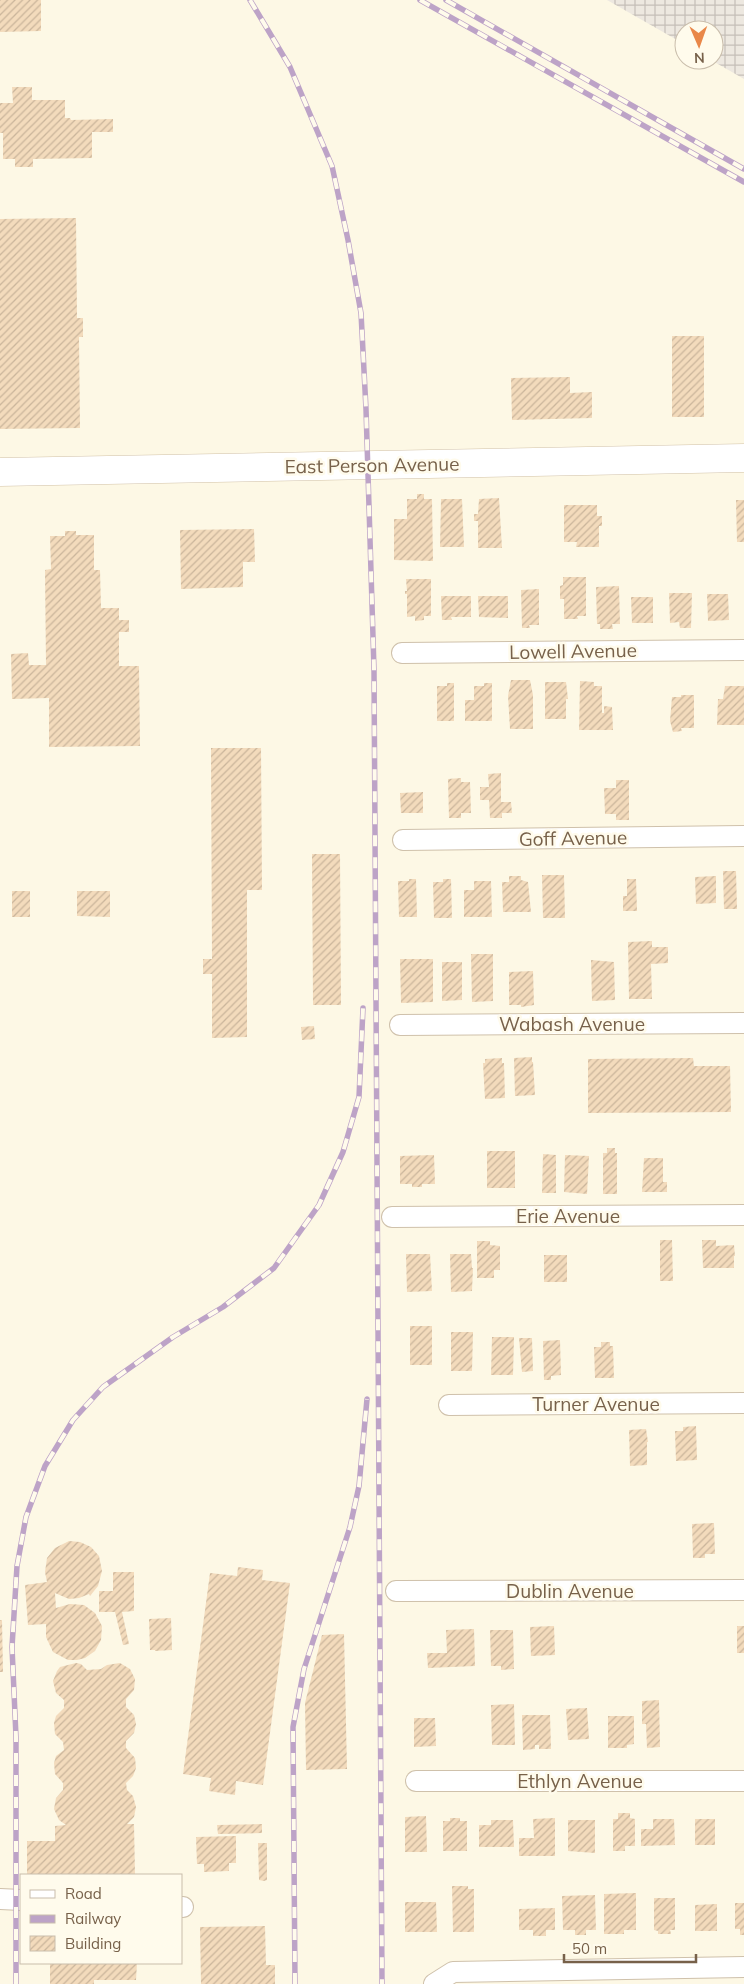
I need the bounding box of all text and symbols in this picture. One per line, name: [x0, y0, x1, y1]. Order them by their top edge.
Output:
north arrow: [674, 20, 724, 70]
text: N: [694, 49, 705, 67]
street label: East Person Avenue: [284, 451, 460, 479]
street label: Lowell Avenue: [509, 638, 637, 664]
street label: Goff Avenue: [519, 825, 627, 851]
street label: Wabash Avenue: [499, 1012, 645, 1036]
street label: Erie Avenue: [516, 1204, 620, 1228]
street label: Turner Avenue: [532, 1392, 660, 1416]
street label: Dublin Avenue: [506, 1579, 634, 1603]
street label: Ethlyn Avenue: [517, 1769, 643, 1793]
legend: [20, 1874, 182, 1964]
text: Road: [65, 1884, 102, 1903]
text: Railway: [65, 1909, 121, 1928]
scale bar: [564, 1932, 696, 1964]
text: Building: [65, 1934, 121, 1953]
text: 50 m: [572, 1939, 607, 1958]

